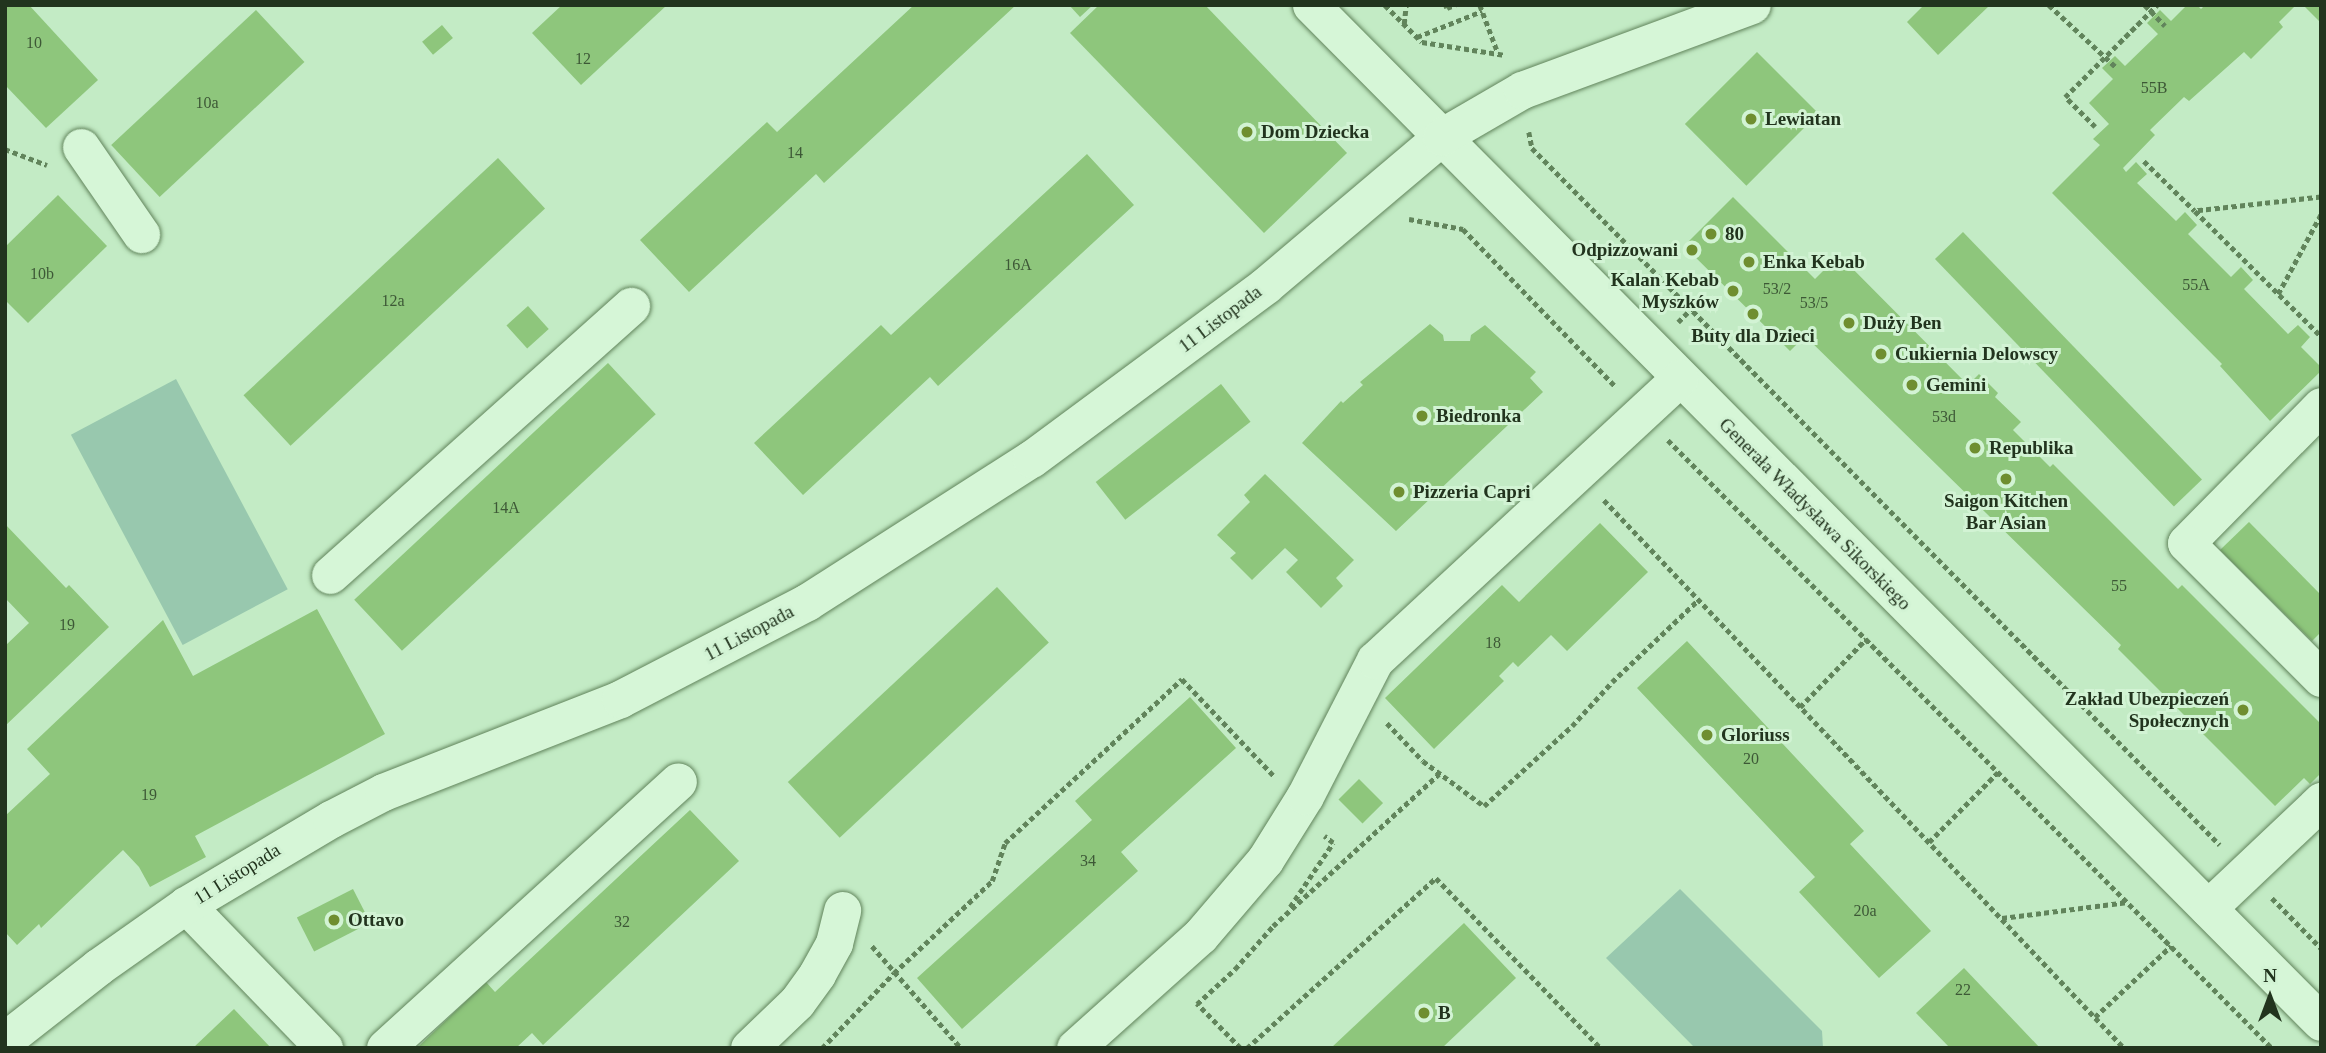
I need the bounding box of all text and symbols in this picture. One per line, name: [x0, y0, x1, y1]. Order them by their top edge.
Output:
house number: 10: [26, 33, 42, 53]
house number: 12: [575, 49, 591, 69]
house number: 55B: [2141, 78, 2167, 98]
house number: 10a: [195, 93, 219, 113]
place label: Lewiatan: [1765, 108, 1841, 130]
marker: Lewiatan: [1743, 111, 1759, 127]
place label: Dom Dziecka: [1261, 121, 1369, 143]
marker: Dom Dziecka: [1239, 124, 1255, 140]
house number: 14: [787, 143, 803, 163]
place label: 80: [1725, 223, 1744, 245]
marker: 80: [1703, 226, 1719, 242]
place label: Odpizzowani: [1571, 239, 1678, 261]
marker: Odpizzowani: [1684, 242, 1700, 258]
place label: Enka Kebab: [1763, 251, 1865, 273]
marker: Enka Kebab: [1741, 254, 1757, 270]
house number: 16A: [1004, 255, 1032, 275]
house number: 10b: [30, 264, 54, 284]
place label: Kalan Kebab Myszków: [1611, 269, 1719, 313]
house number: 55A: [2182, 275, 2210, 295]
house number: 53/2: [1763, 279, 1791, 299]
street label: 11 Listopada: [1174, 280, 1266, 358]
marker: Kalan Kebab Myszków: [1725, 283, 1741, 299]
house number: 12a: [381, 291, 405, 311]
house number: 53/5: [1800, 293, 1828, 313]
marker: Buty dla Dzieci: [1745, 306, 1761, 322]
place label: Duży Ben: [1863, 312, 1942, 334]
marker: Duży Ben: [1841, 315, 1857, 331]
place label: Buty dla Dzieci: [1691, 325, 1815, 347]
place label: Cukiernia Delowscy: [1895, 343, 2058, 365]
marker: Cukiernia Delowscy: [1873, 346, 1889, 362]
place label: Gemini: [1926, 374, 1986, 396]
marker: Gemini: [1904, 377, 1920, 393]
place label: Biedronka: [1436, 405, 1521, 427]
house number: 53d: [1932, 407, 1956, 427]
marker: Biedronka: [1414, 408, 1430, 424]
street label: Generała Władysława Sikorskiego: [1714, 413, 1916, 615]
place label: Republika: [1989, 437, 2073, 459]
marker: Republika: [1967, 440, 1983, 456]
marker: Saigon Kitchen Bar Asian: [1998, 471, 2014, 487]
place label: Pizzeria Capri: [1413, 481, 1531, 503]
marker: Pizzeria Capri: [1391, 484, 1407, 500]
place label: Saigon Kitchen Bar Asian: [1944, 490, 2068, 534]
house number: 14A: [492, 498, 520, 518]
house number: 55: [2111, 576, 2127, 596]
street label: 11 Listopada: [700, 600, 798, 666]
house number: 19: [59, 615, 75, 635]
house number: 18: [1485, 633, 1501, 653]
place label: Zakład Ubezpieczeń Społecznych: [2065, 688, 2229, 732]
marker: Zakład Ubezpieczeń Społecznych: [2235, 702, 2251, 718]
place label: Gloriuss: [1721, 724, 1790, 746]
marker: Gloriuss: [1699, 727, 1715, 743]
house number: 20: [1743, 749, 1759, 769]
house number: 19: [141, 785, 157, 805]
street label: 11 Listopada: [189, 838, 285, 910]
house number: 34: [1080, 851, 1096, 871]
house number: 20a: [1853, 901, 1877, 921]
place label: Ottavo: [348, 909, 404, 931]
marker: Ottavo: [326, 912, 342, 928]
house number: 32: [614, 912, 630, 932]
north arrow: [2235, 962, 2305, 1032]
text: N: [2263, 965, 2277, 986]
house number: 22: [1955, 980, 1971, 1000]
place label: B: [1438, 1002, 1451, 1024]
marker: B: [1416, 1005, 1432, 1021]

